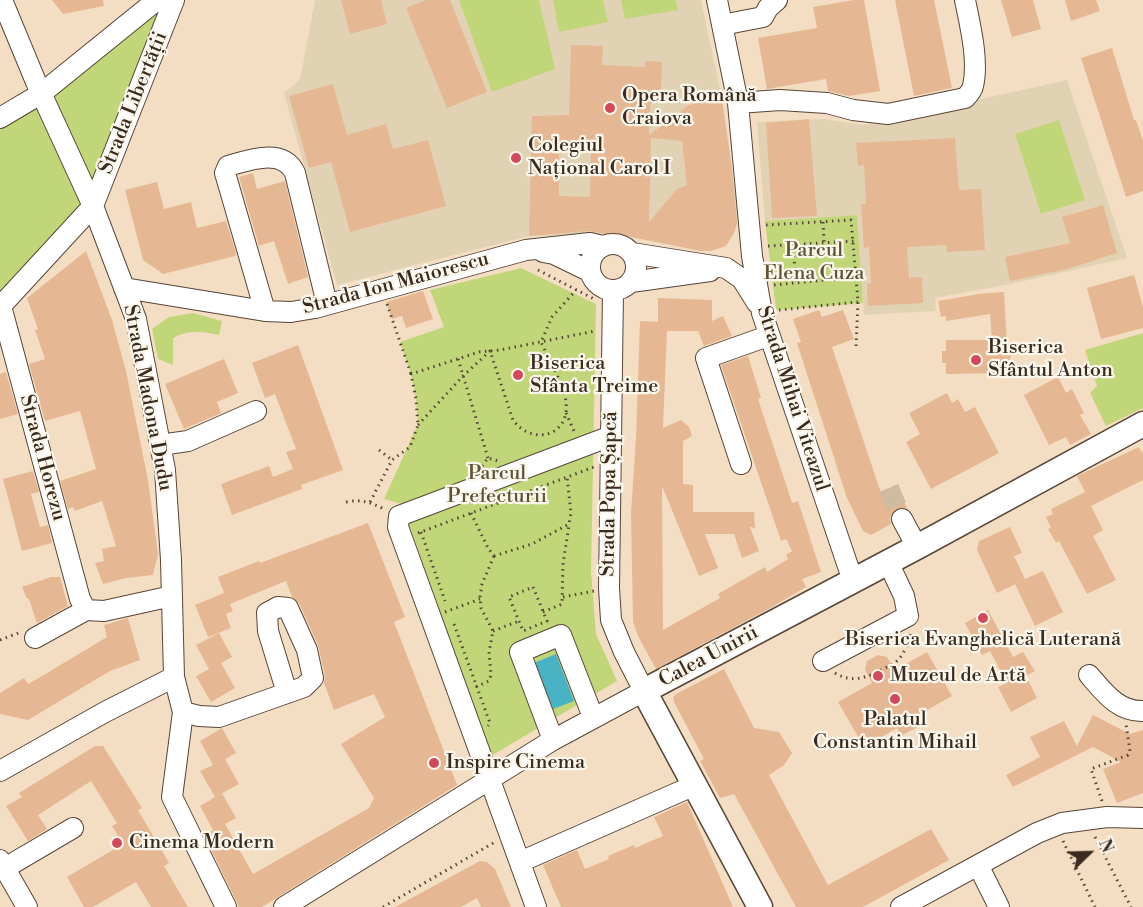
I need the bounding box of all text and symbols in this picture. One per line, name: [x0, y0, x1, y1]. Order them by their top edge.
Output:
street label: Strada Libertății: [95, 28, 173, 178]
place label: Opera Română Craiova: [622, 84, 757, 131]
marker: Opera Română Craiova: [603, 101, 617, 115]
place label: Colegiul Național Carol I: [528, 134, 671, 181]
marker: Colegiul Național Carol I: [509, 151, 523, 165]
park label: Parcul Elena Cuza: [764, 239, 864, 286]
street label: Strada Ion Maiorescu: [300, 248, 492, 320]
street label: Strada Madona Dudu: [117, 303, 177, 493]
street label: Strada Mihai Viteazul: [751, 303, 833, 495]
place label: Biserica Sfântul Anton: [988, 336, 1113, 383]
place label: Biserica Sfânta Treime: [530, 352, 658, 399]
marker: Biserica Sfântul Anton: [969, 353, 983, 367]
marker: Biserica Sfânta Treime: [511, 368, 525, 382]
street label: Strada Horezu: [14, 392, 70, 524]
street label: Strada Popa Șapcă: [597, 411, 623, 577]
park label: Parcul Prefecturii: [447, 462, 547, 509]
marker: Biserica Evanghelică Luterană: [976, 611, 990, 625]
street label: Calea Unirii: [655, 621, 763, 693]
place label: Biserica Evanghelică Luterană: [845, 628, 1121, 652]
place label: Muzeul de Artă: [890, 664, 1026, 688]
marker: Muzeul de Artă: [871, 669, 885, 683]
marker: Palatul Constantin Mihail: [888, 692, 902, 706]
place label: Palatul Constantin Mihail: [813, 708, 977, 755]
place label: Inspire Cinema: [446, 751, 585, 775]
marker: Inspire Cinema: [427, 756, 441, 770]
north arrow: [1059, 823, 1119, 883]
place label: Cinema Modern: [129, 831, 274, 855]
marker: Cinema Modern: [110, 836, 124, 850]
text: N: [1094, 836, 1117, 856]

